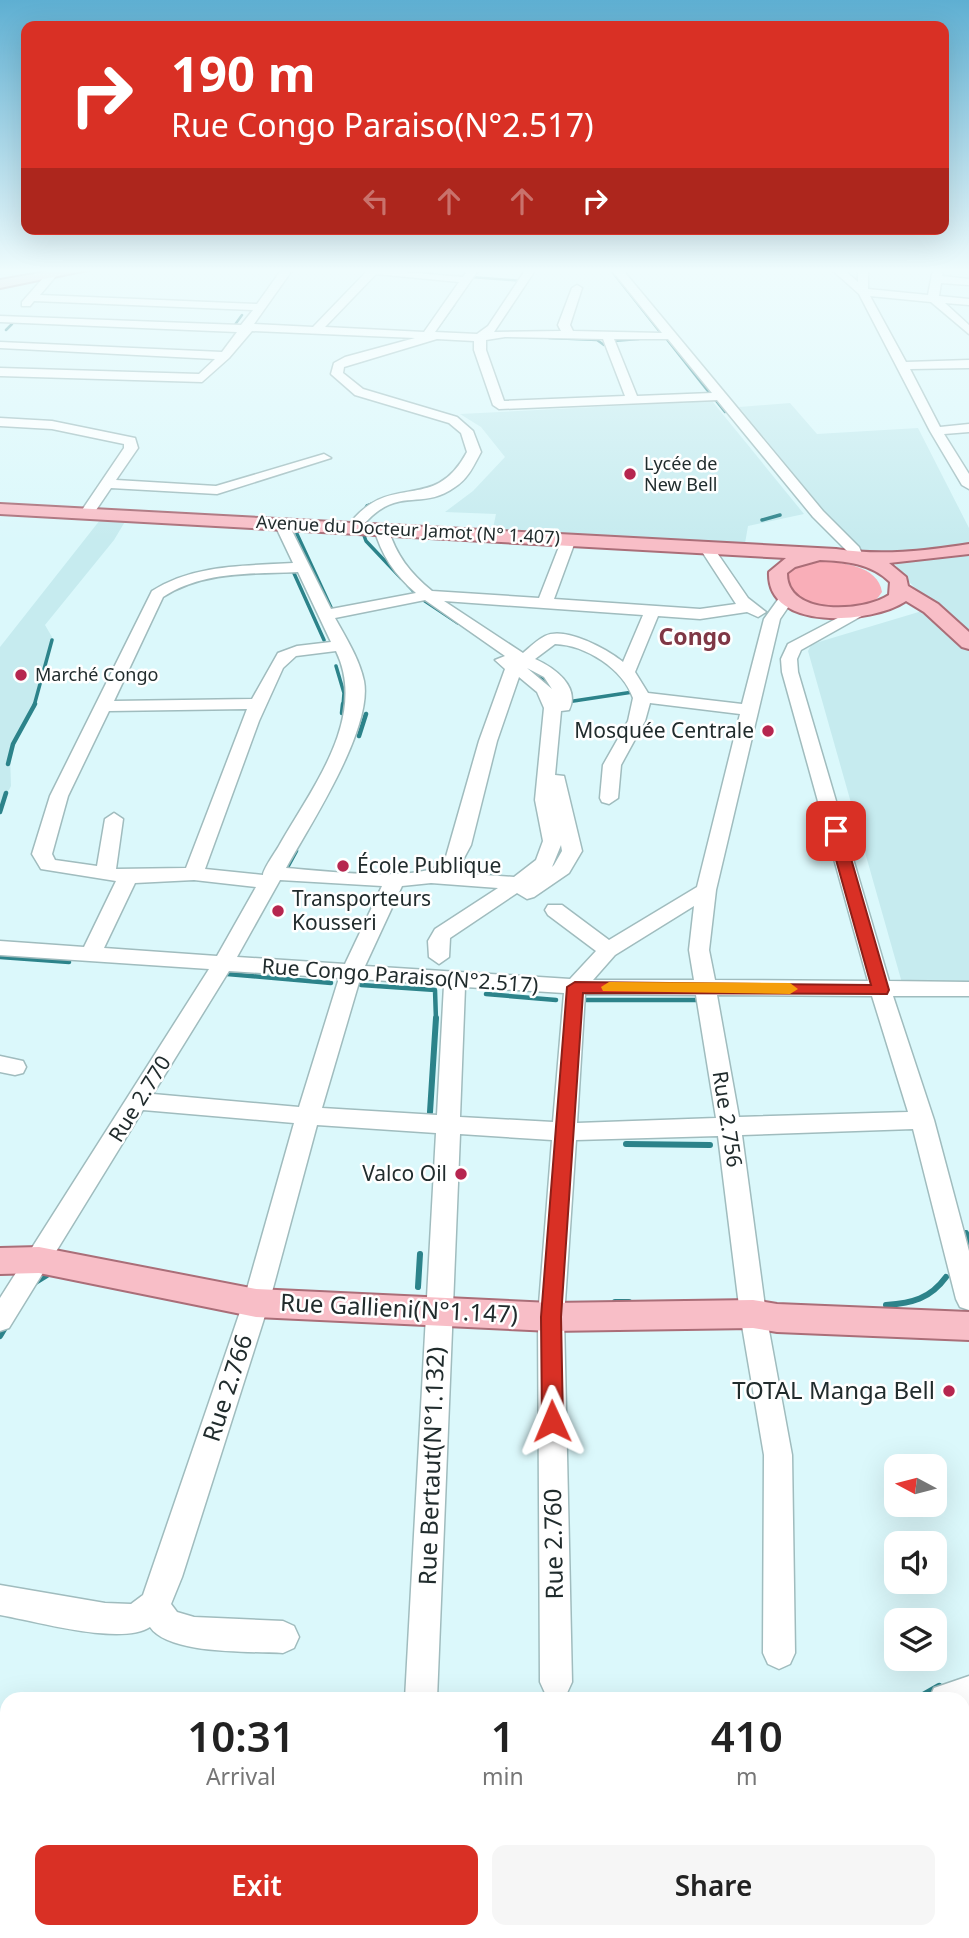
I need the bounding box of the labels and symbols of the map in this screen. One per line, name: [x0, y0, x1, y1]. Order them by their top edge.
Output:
place label: Lycée de New Bell: [644, 451, 717, 496]
marker: Lycée de New Bell: [622, 466, 638, 482]
street label: Avenue du Docteur Jamot (N° 1.407): [256, 509, 561, 549]
district label: Congo: [658, 620, 732, 652]
place label: Marché Congo: [35, 662, 158, 686]
marker: Marché Congo: [13, 667, 29, 683]
place label: Mosquée Centrale: [574, 716, 754, 744]
marker: Mosquée Centrale: [760, 723, 776, 739]
pin: [806, 801, 866, 861]
place label: École Publique: [357, 851, 501, 879]
marker: École Publique: [335, 858, 351, 874]
place label: Transporteurs Kousseri: [292, 884, 431, 936]
marker: Transporteurs Kousseri: [270, 903, 286, 919]
street label: Rue Congo Paraiso(N°2.517): [261, 951, 539, 999]
street label: Rue 2.770: [102, 1050, 177, 1147]
street label: Rue 2.756: [707, 1069, 749, 1169]
place label: Valco Oil: [362, 1159, 447, 1187]
marker: Valco Oil: [453, 1166, 469, 1182]
street label: Rue Gallieni(N°1.147): [279, 1285, 519, 1330]
street label: Rue 2.766: [194, 1330, 259, 1445]
street label: Rue Bertaut(N°1.132): [410, 1346, 451, 1586]
place label: TOTAL Manga Bell: [732, 1373, 935, 1406]
marker: TOTAL Manga Bell: [941, 1383, 957, 1399]
position arrow: [515, 1384, 589, 1458]
north arrow: [884, 1454, 947, 1517]
street label: Rue 2.760: [535, 1488, 570, 1600]

